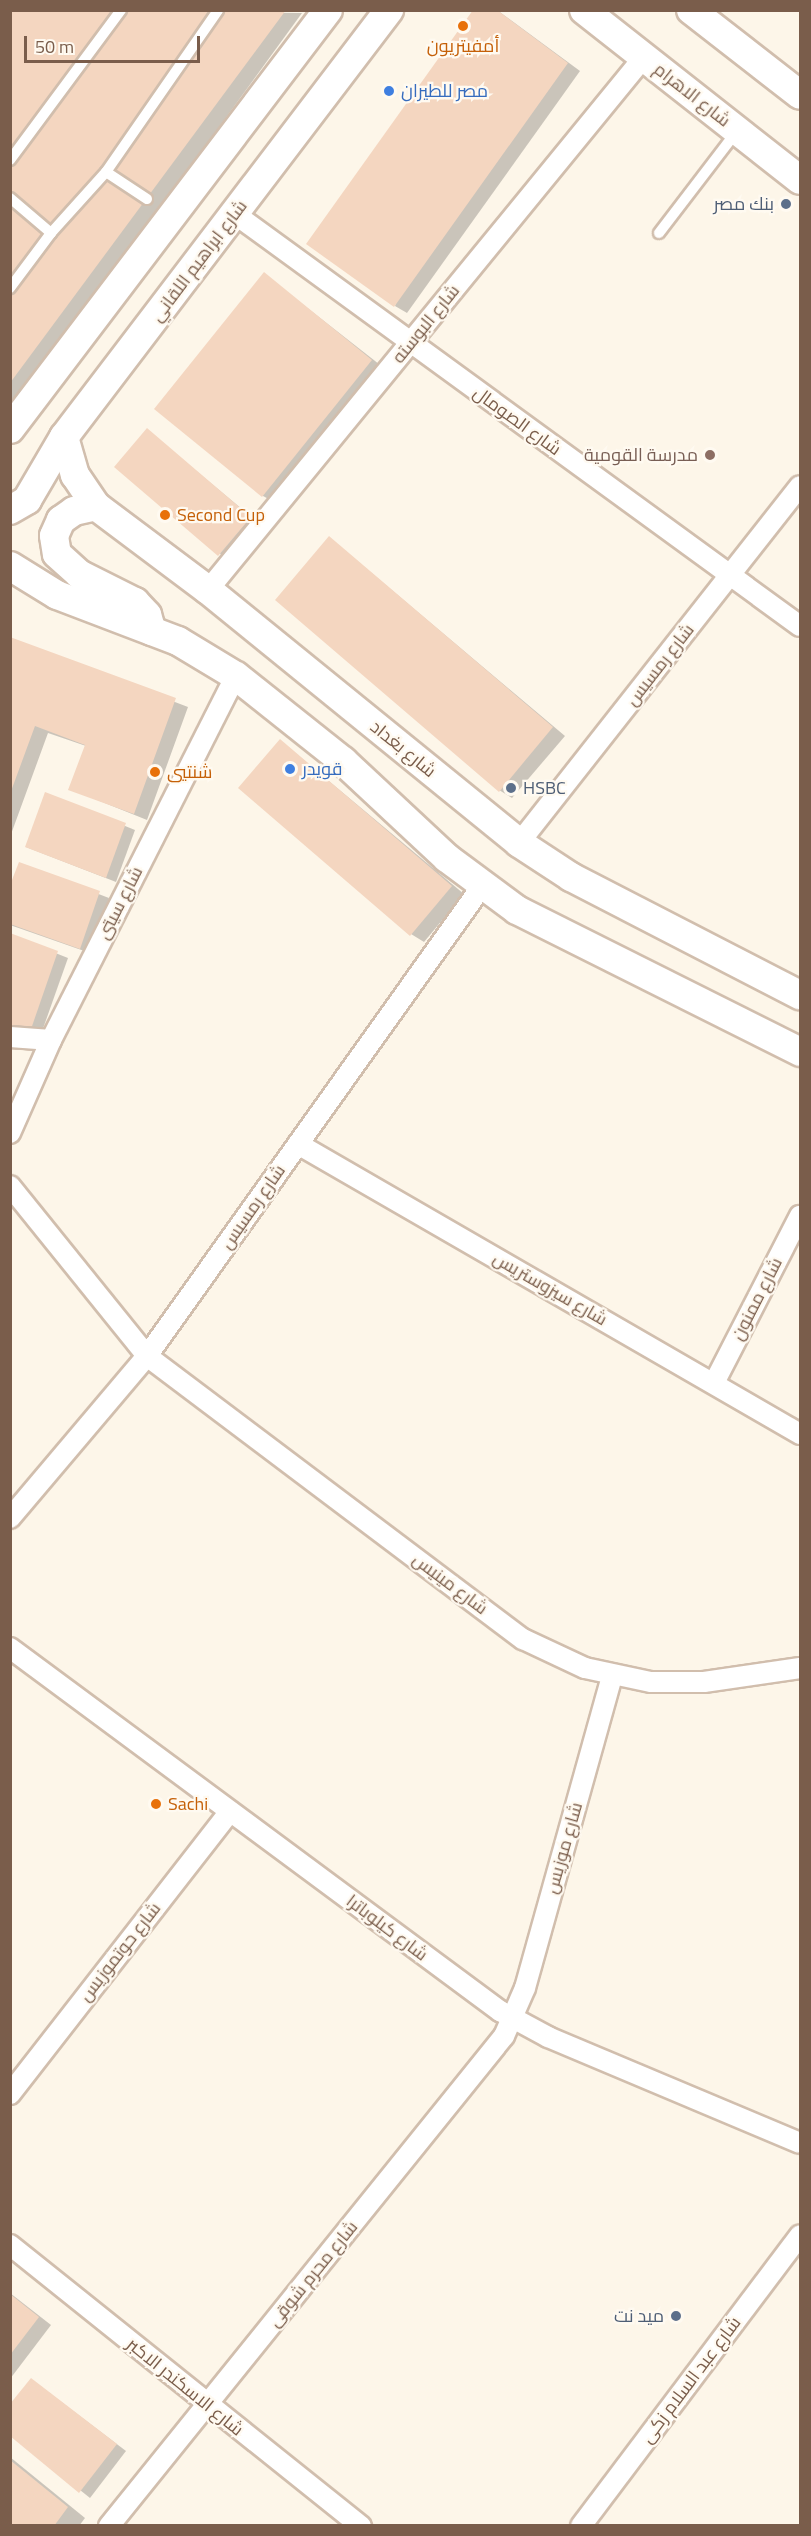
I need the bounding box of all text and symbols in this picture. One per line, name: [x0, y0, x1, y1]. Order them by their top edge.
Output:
marker: أمفيتريون: [456, 19, 470, 33]
scale bar: [27, 24, 202, 62]
text: 50 m: [35, 33, 74, 60]
place label: أمفيتريون: [427, 35, 499, 57]
street label: شارع الاهرام: [649, 58, 735, 132]
place label: مصر للطيران: [401, 80, 488, 102]
marker: مصر للطيران: [382, 84, 396, 98]
place label: بنك مصر: [714, 193, 774, 215]
street label: شارع ابراهيم اللقاني: [146, 196, 252, 326]
marker: بنك مصر: [779, 197, 793, 211]
street label: شارع البوسته: [388, 280, 464, 368]
street label: شارع الصومال: [469, 382, 565, 460]
place label: مدرسة القومية: [584, 444, 698, 466]
marker: مدرسة القومية: [703, 448, 717, 462]
place label: Second Cup: [177, 504, 265, 526]
marker: Second Cup: [158, 508, 172, 522]
street label: شارع رمسيس: [621, 620, 699, 710]
street label: شارع بغداد: [366, 716, 440, 782]
place label: قويدر: [302, 758, 342, 780]
place label: شنتيي: [167, 761, 212, 783]
marker: قويدر: [283, 762, 297, 776]
marker: شنتيي: [148, 765, 162, 779]
place label: HSBC: [523, 777, 566, 799]
marker: HSBC: [504, 781, 518, 795]
street label: شارع سيتى: [92, 863, 148, 943]
street label: شارع رمسيس: [216, 1161, 290, 1253]
street label: شارع سيزوستريس: [489, 1248, 611, 1330]
street label: شارع ممنون: [727, 1254, 787, 1344]
street label: شارع مينيس: [408, 1549, 492, 1619]
place label: Sachi: [168, 1793, 208, 1815]
marker: Sachi: [149, 1797, 163, 1811]
street label: شارع موزيس: [541, 1800, 587, 1896]
street label: شارع كيلوباترا: [342, 1890, 432, 1966]
street label: شارع حوتموزيس: [75, 1898, 165, 2006]
street label: شارع محرم شوقى: [264, 2217, 362, 2331]
place label: ميد نت: [614, 2305, 664, 2327]
marker: ميد نت: [669, 2309, 683, 2323]
street label: شارع عبد السلام زكى: [636, 2312, 746, 2448]
street label: شارع الاسكندر الاكبر: [122, 2333, 248, 2441]

